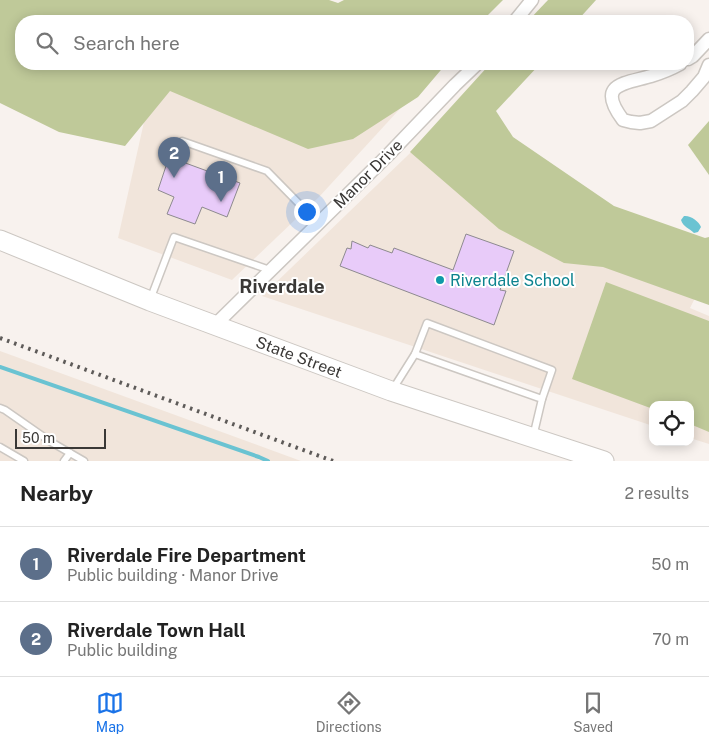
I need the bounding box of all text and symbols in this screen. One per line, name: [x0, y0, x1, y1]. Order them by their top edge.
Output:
search box: [15, 15, 694, 70]
icon: search: [33, 29, 61, 57]
text: Search here: [73, 32, 180, 54]
street label: Manor Drive: [330, 136, 406, 212]
pin: 2: [158, 137, 190, 178]
pin: 1: [205, 161, 237, 202]
your location: [294, 199, 320, 225]
place label: Riverdale School: [450, 271, 575, 290]
marker: Riverdale School: [434, 274, 446, 286]
district label: Riverdale: [239, 275, 325, 297]
street label: State Street: [253, 332, 345, 381]
map controls: [649, 401, 694, 446]
button: locate: [649, 401, 694, 446]
scale bar: [15, 426, 106, 449]
text: 50 m: [22, 430, 55, 446]
text: Nearby: [20, 481, 93, 506]
text: 2 results: [624, 484, 689, 503]
text: Riverdale Fire Department: [67, 544, 306, 566]
text: 1: [33, 555, 39, 574]
text: 50 m: [651, 555, 689, 574]
text: Public building · Manor Drive: [67, 566, 279, 585]
text: Riverdale Town Hall: [67, 619, 246, 641]
text: 2: [31, 630, 41, 649]
text: 70 m: [652, 630, 689, 649]
text: Public building: [67, 641, 178, 660]
tab: Map: [96, 689, 124, 735]
tab: Directions: [316, 689, 382, 735]
tab: Saved: [573, 689, 613, 735]

